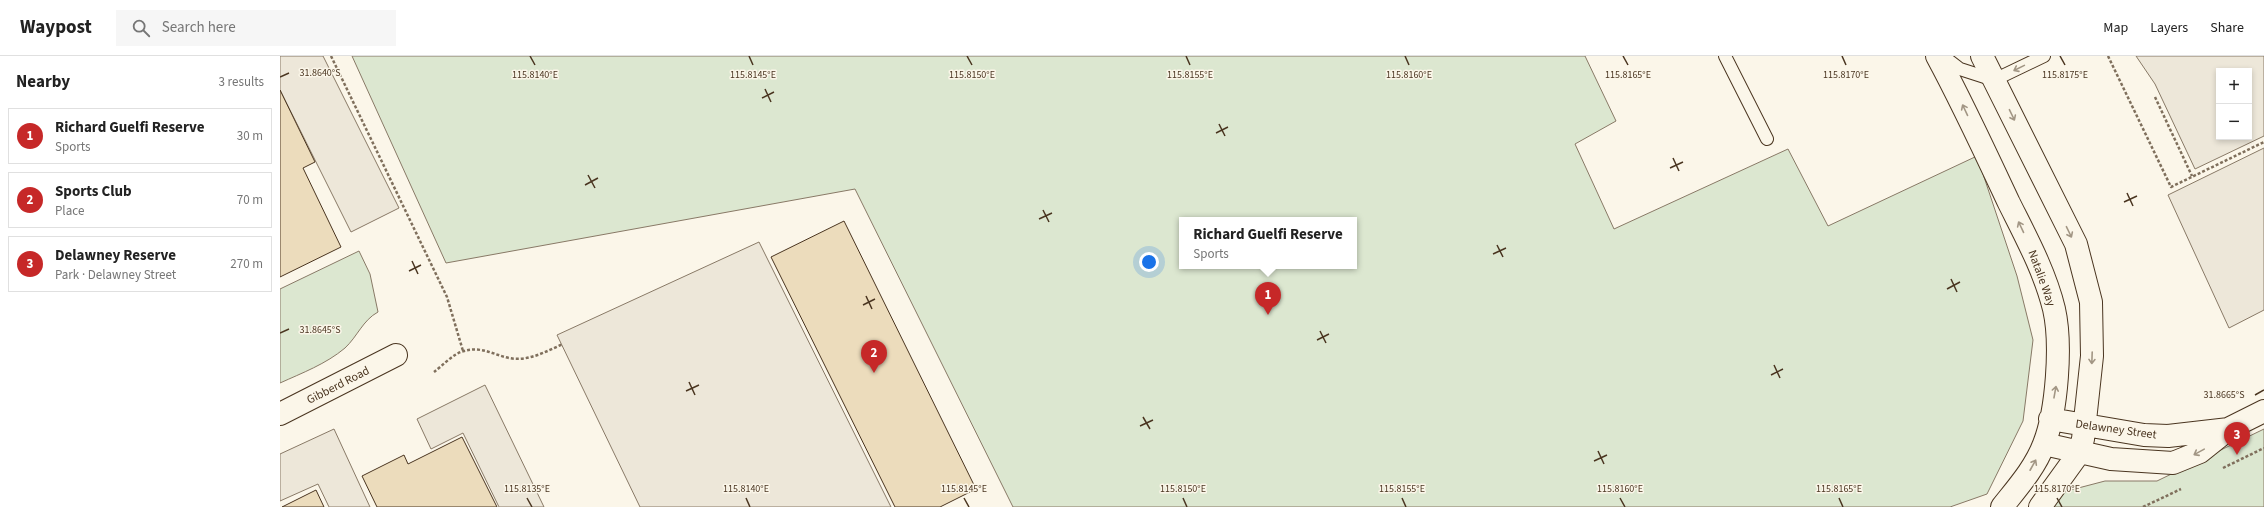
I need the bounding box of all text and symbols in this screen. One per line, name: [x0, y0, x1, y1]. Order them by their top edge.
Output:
search box: [116, 10, 396, 46]
text: Waypost: [20, 14, 92, 41]
icon: search: [130, 17, 152, 39]
text: Search here: [162, 17, 236, 38]
text: Map: [2103, 18, 2128, 38]
text: Layers: [2150, 18, 2188, 38]
text: Share: [2210, 18, 2244, 38]
one-way arrow: [2013, 65, 2025, 72]
text: 31.8640°S: [300, 66, 340, 80]
text: 115.8140°E: [512, 68, 558, 82]
text: 115.8145°E: [730, 68, 776, 82]
text: 115.8150°E: [949, 68, 995, 82]
text: 115.8155°E: [1167, 68, 1213, 82]
text: 115.8160°E: [1386, 68, 1432, 82]
text: 115.8165°E: [1605, 68, 1651, 82]
text: 115.8170°E: [1823, 68, 1869, 82]
text: 115.8175°E: [2042, 68, 2088, 82]
map controls: [2216, 68, 2252, 140]
button: +: [2216, 68, 2252, 104]
text: Nearby: [16, 70, 70, 94]
text: 3 results: [219, 73, 264, 91]
one-way arrow: [1961, 104, 1968, 116]
button: −: [2216, 104, 2252, 140]
one-way arrow: [2009, 109, 2016, 121]
text: Richard Guelfi Reserve: [55, 117, 204, 138]
text: 1: [27, 127, 33, 145]
text: 30 m: [237, 127, 263, 145]
text: Sports: [55, 138, 90, 156]
text: Sports Club: [55, 181, 132, 202]
text: 2: [27, 191, 33, 209]
text: 70 m: [237, 191, 263, 209]
text: Place: [55, 202, 84, 220]
popup: [1179, 217, 1357, 269]
one-way arrow: [2017, 221, 2024, 233]
text: Richard Guelfi Reserve: [1193, 224, 1343, 245]
one-way arrow: [2066, 225, 2074, 237]
text: Delawney Reserve: [55, 245, 176, 266]
text: Sports: [1193, 245, 1229, 263]
street label: Natalie Way: [2023, 248, 2060, 309]
your location: [1139, 252, 1159, 272]
text: 3: [27, 255, 33, 273]
text: 270 m: [230, 255, 263, 273]
text: Park · Delawney Street: [55, 266, 176, 284]
pin: 1: [1255, 282, 1281, 315]
text: 31.8645°S: [300, 323, 340, 337]
pin: 2: [861, 340, 887, 373]
one-way arrow: [2088, 351, 2095, 364]
street label: Gibberd Road: [304, 362, 373, 409]
one-way arrow: [2051, 386, 2059, 399]
text: 31.8665°S: [2204, 388, 2244, 402]
street label: Delawney Street: [2074, 415, 2158, 444]
pin: 3: [2224, 422, 2250, 455]
one-way arrow: [2193, 448, 2205, 456]
one-way arrow: [2029, 459, 2037, 471]
text: 115.8135°E: [504, 482, 550, 496]
text: 115.8140°E: [723, 482, 769, 496]
text: 115.8145°E: [941, 482, 987, 496]
text: 115.8150°E: [1160, 482, 1206, 496]
text: 115.8155°E: [1379, 482, 1425, 496]
text: 115.8160°E: [1597, 482, 1643, 496]
text: 115.8165°E: [1816, 482, 1862, 496]
text: 115.8170°E: [2034, 482, 2080, 496]

